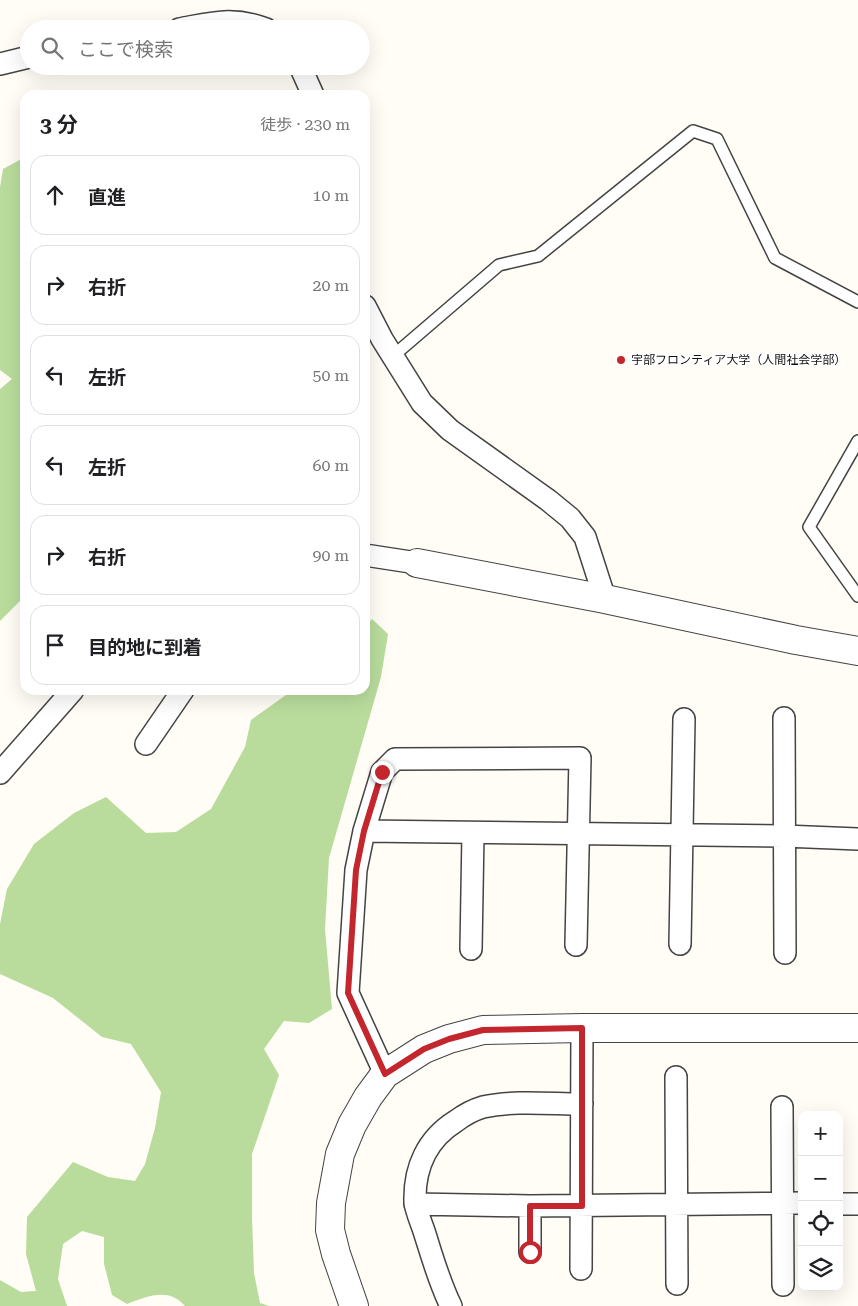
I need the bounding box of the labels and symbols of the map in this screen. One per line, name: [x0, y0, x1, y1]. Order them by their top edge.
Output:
place label: 宇部フロンティア大学（人間社会学部）: [631, 353, 846, 367]
marker: 宇部フロンティア大学（人間社会学部）: [615, 354, 627, 366]
route end: [371, 761, 394, 784]
route start: [519, 1241, 542, 1264]

